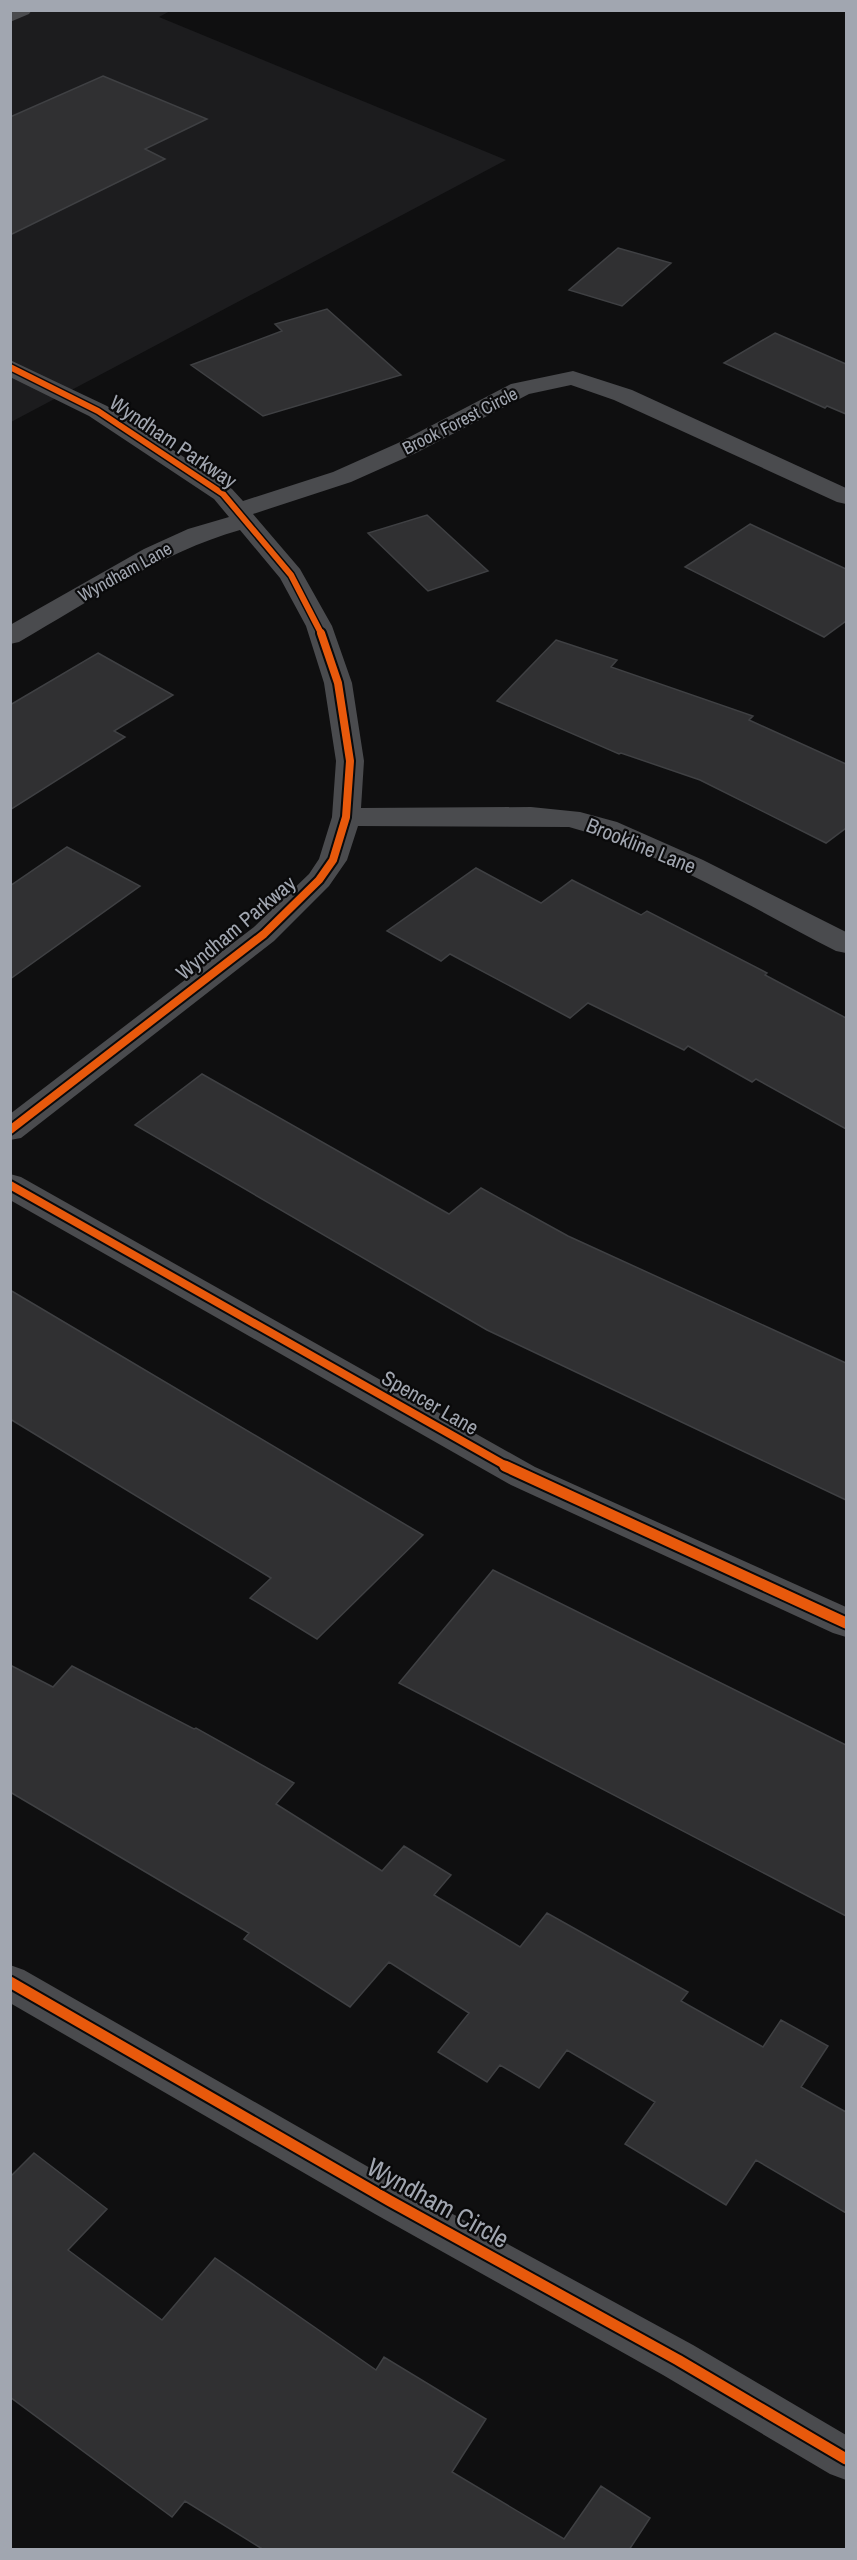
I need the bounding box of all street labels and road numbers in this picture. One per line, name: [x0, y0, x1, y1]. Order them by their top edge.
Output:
street label: Brook Forest Circle: [398, 381, 522, 460]
street label: Wyndham Parkway: [104, 388, 243, 495]
street label: Wyndham Lane: [74, 536, 176, 608]
street label: Brookline Lane: [582, 810, 700, 881]
street label: Wyndham Parkway: [170, 869, 302, 986]
street label: Spencer Lane: [377, 1363, 484, 1442]
street label: Wyndham Circle: [361, 2149, 516, 2256]

